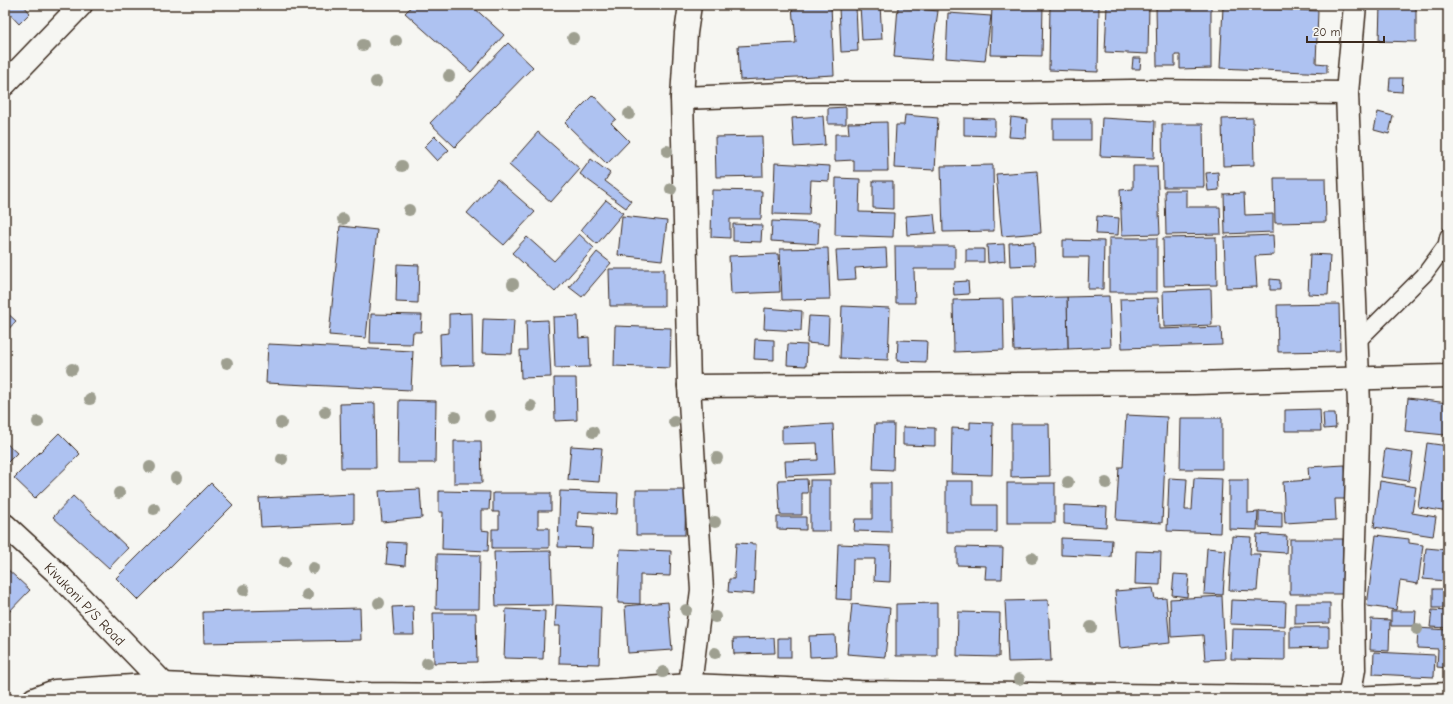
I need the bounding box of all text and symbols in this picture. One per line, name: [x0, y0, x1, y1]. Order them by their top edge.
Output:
scale bar: [1307, 18, 1384, 44]
text: 20 m: [1313, 25, 1341, 39]
street label: Kivukoni P/S Road: [41, 559, 129, 649]

